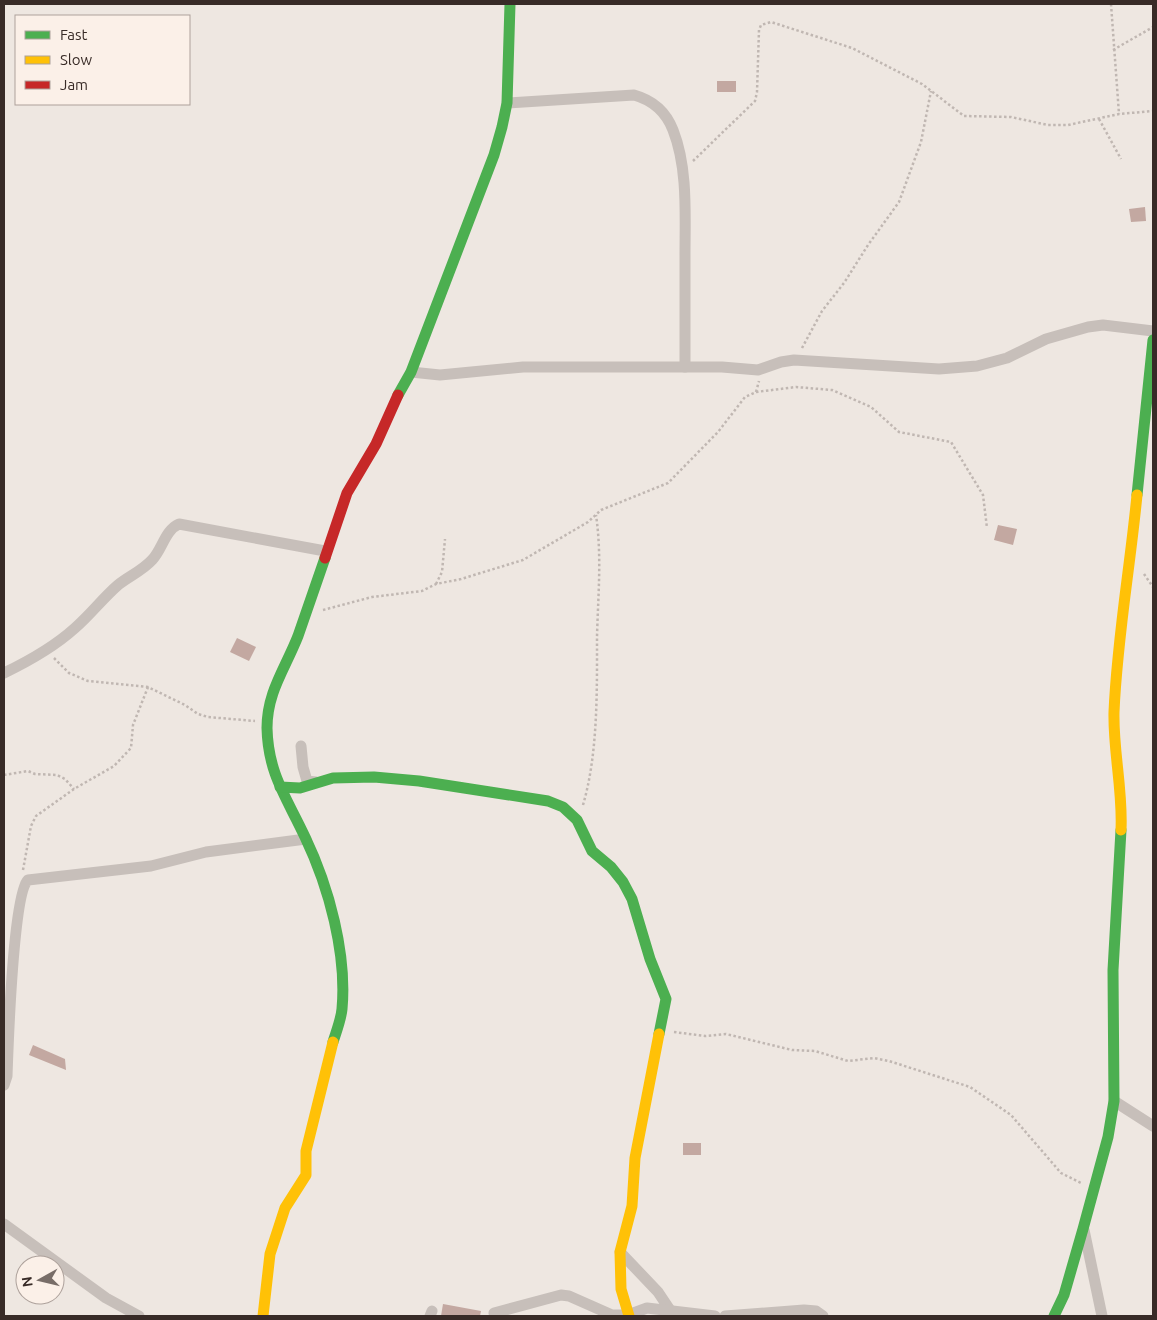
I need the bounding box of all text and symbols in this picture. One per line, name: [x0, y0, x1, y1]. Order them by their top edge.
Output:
legend: [15, 15, 190, 105]
text: Fast: [60, 26, 88, 43]
text: Slow: [60, 51, 93, 68]
text: Jam: [60, 76, 88, 93]
north arrow: [15, 1255, 65, 1305]
text: N: [18, 1276, 36, 1288]

